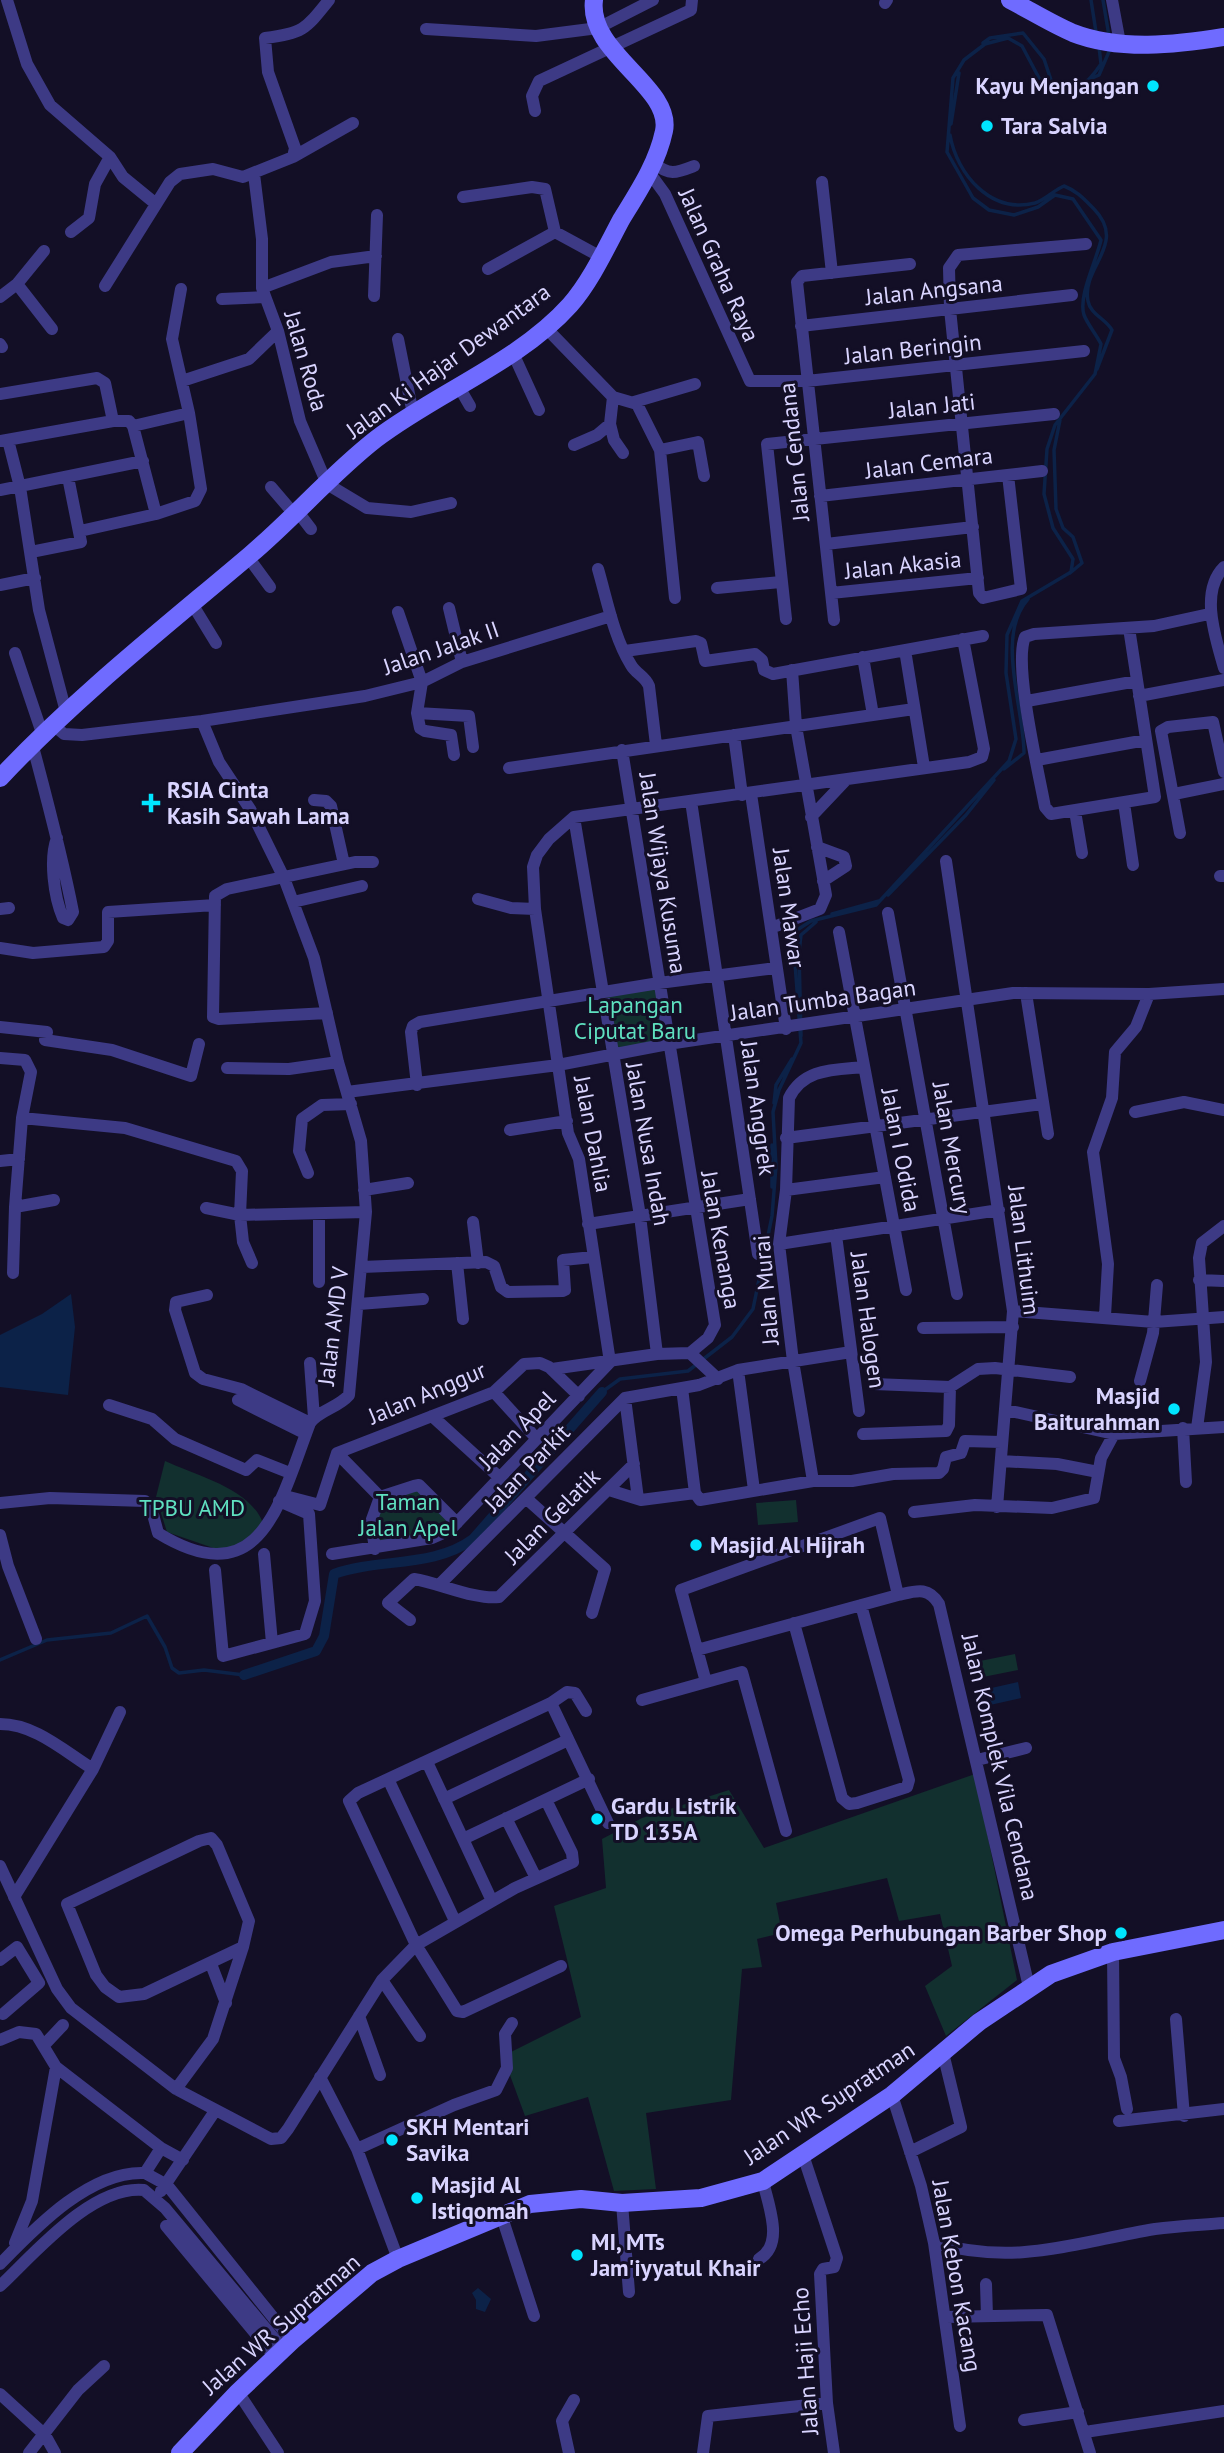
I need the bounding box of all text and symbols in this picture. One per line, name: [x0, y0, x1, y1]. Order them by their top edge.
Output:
place label: Kayu Menjangan: [976, 71, 1139, 100]
marker: Kayu Menjangan: [1145, 78, 1161, 94]
place label: Tara Salvia: [1001, 111, 1107, 140]
marker: Tara Salvia: [979, 118, 995, 134]
street label: Jalan Graha Raya: [672, 182, 766, 346]
street label: Jalan Angsana: [863, 268, 1004, 311]
street label: Jalan Ki Hajar Dewantara: [339, 277, 556, 445]
street label: Jalan Roda: [278, 306, 335, 415]
street label: Jalan Beringin: [842, 327, 983, 370]
street label: Jalan Cendana: [772, 381, 815, 524]
street label: Jalan Jati: [886, 387, 977, 425]
street label: Jalan Cemara: [863, 440, 994, 485]
street label: Jalan Akasia: [842, 544, 963, 585]
street label: Jalan Jalak II: [378, 614, 503, 681]
street label: Jalan Wijaya Kusuma: [633, 769, 694, 976]
place label: RSIA Cinta Kasih Sawah Lama: [167, 775, 350, 830]
marker: RSIA Cinta Kasih Sawah Lama: [141, 793, 161, 813]
street label: Jalan Mawar: [767, 845, 812, 970]
street label: Jalan Tumba Bagan: [727, 972, 917, 1027]
park label: Lapangan Ciputat Baru: [574, 990, 696, 1045]
street label: Jalan Anggrek: [735, 1038, 782, 1177]
street label: Jalan Nusa Indah: [620, 1059, 677, 1228]
street label: Jalan Dahlia: [568, 1072, 619, 1195]
street label: Jalan Mercury: [926, 1078, 978, 1217]
street label: Jalan I Odida: [875, 1084, 928, 1214]
street label: Jalan Kenanga: [695, 1168, 748, 1311]
street label: Jalan Lithuim: [1002, 1182, 1047, 1317]
street label: Jalan Murai: [746, 1234, 785, 1348]
street label: Jalan Halogen: [844, 1249, 892, 1390]
street label: Jalan AMD V: [311, 1264, 354, 1388]
street label: Jalan Anggur: [363, 1355, 490, 1431]
place label: Masjid Baiturahman: [1034, 1381, 1160, 1436]
street label: Jalan Apel: [471, 1384, 561, 1476]
marker: Masjid Baiturahman: [1166, 1401, 1182, 1417]
street label: Jalan Parkit: [477, 1417, 576, 1518]
street label: Jalan Gelatik: [497, 1462, 606, 1570]
park label: Taman Jalan Apel: [358, 1487, 458, 1542]
park label: TPBU AMD: [139, 1493, 245, 1522]
place label: Masjid Al Hijrah: [710, 1530, 865, 1559]
marker: Masjid Al Hijrah: [688, 1537, 704, 1553]
street label: Jalan Komplek Vila Cendana: [955, 1629, 1045, 1903]
place label: Gardu Listrik TD 135A: [611, 1791, 737, 1846]
marker: Gardu Listrik TD 135A: [589, 1811, 605, 1827]
place label: Omega Perhubungan Barber Shop: [775, 1918, 1107, 1947]
marker: Omega Perhubungan Barber Shop: [1113, 1925, 1129, 1941]
street label: Jalan WR Supratman: [737, 2035, 920, 2171]
place label: SKH Mentari Savika: [406, 2112, 530, 2167]
marker: SKH Mentari Savika: [384, 2132, 400, 2148]
place label: Masjid Al Istiqomah: [431, 2170, 529, 2225]
street label: Jalan Kebon Kacang: [926, 2177, 989, 2374]
marker: Masjid Al Istiqomah: [409, 2190, 425, 2206]
place label: MI, MTs Jam'iyyatul Khair: [590, 2227, 761, 2282]
street label: Jalan WR Supratman: [195, 2247, 366, 2401]
marker: MI, MTs Jam'iyyatul Khair: [569, 2247, 585, 2263]
street label: Jalan Haji Echo: [785, 2286, 824, 2437]

